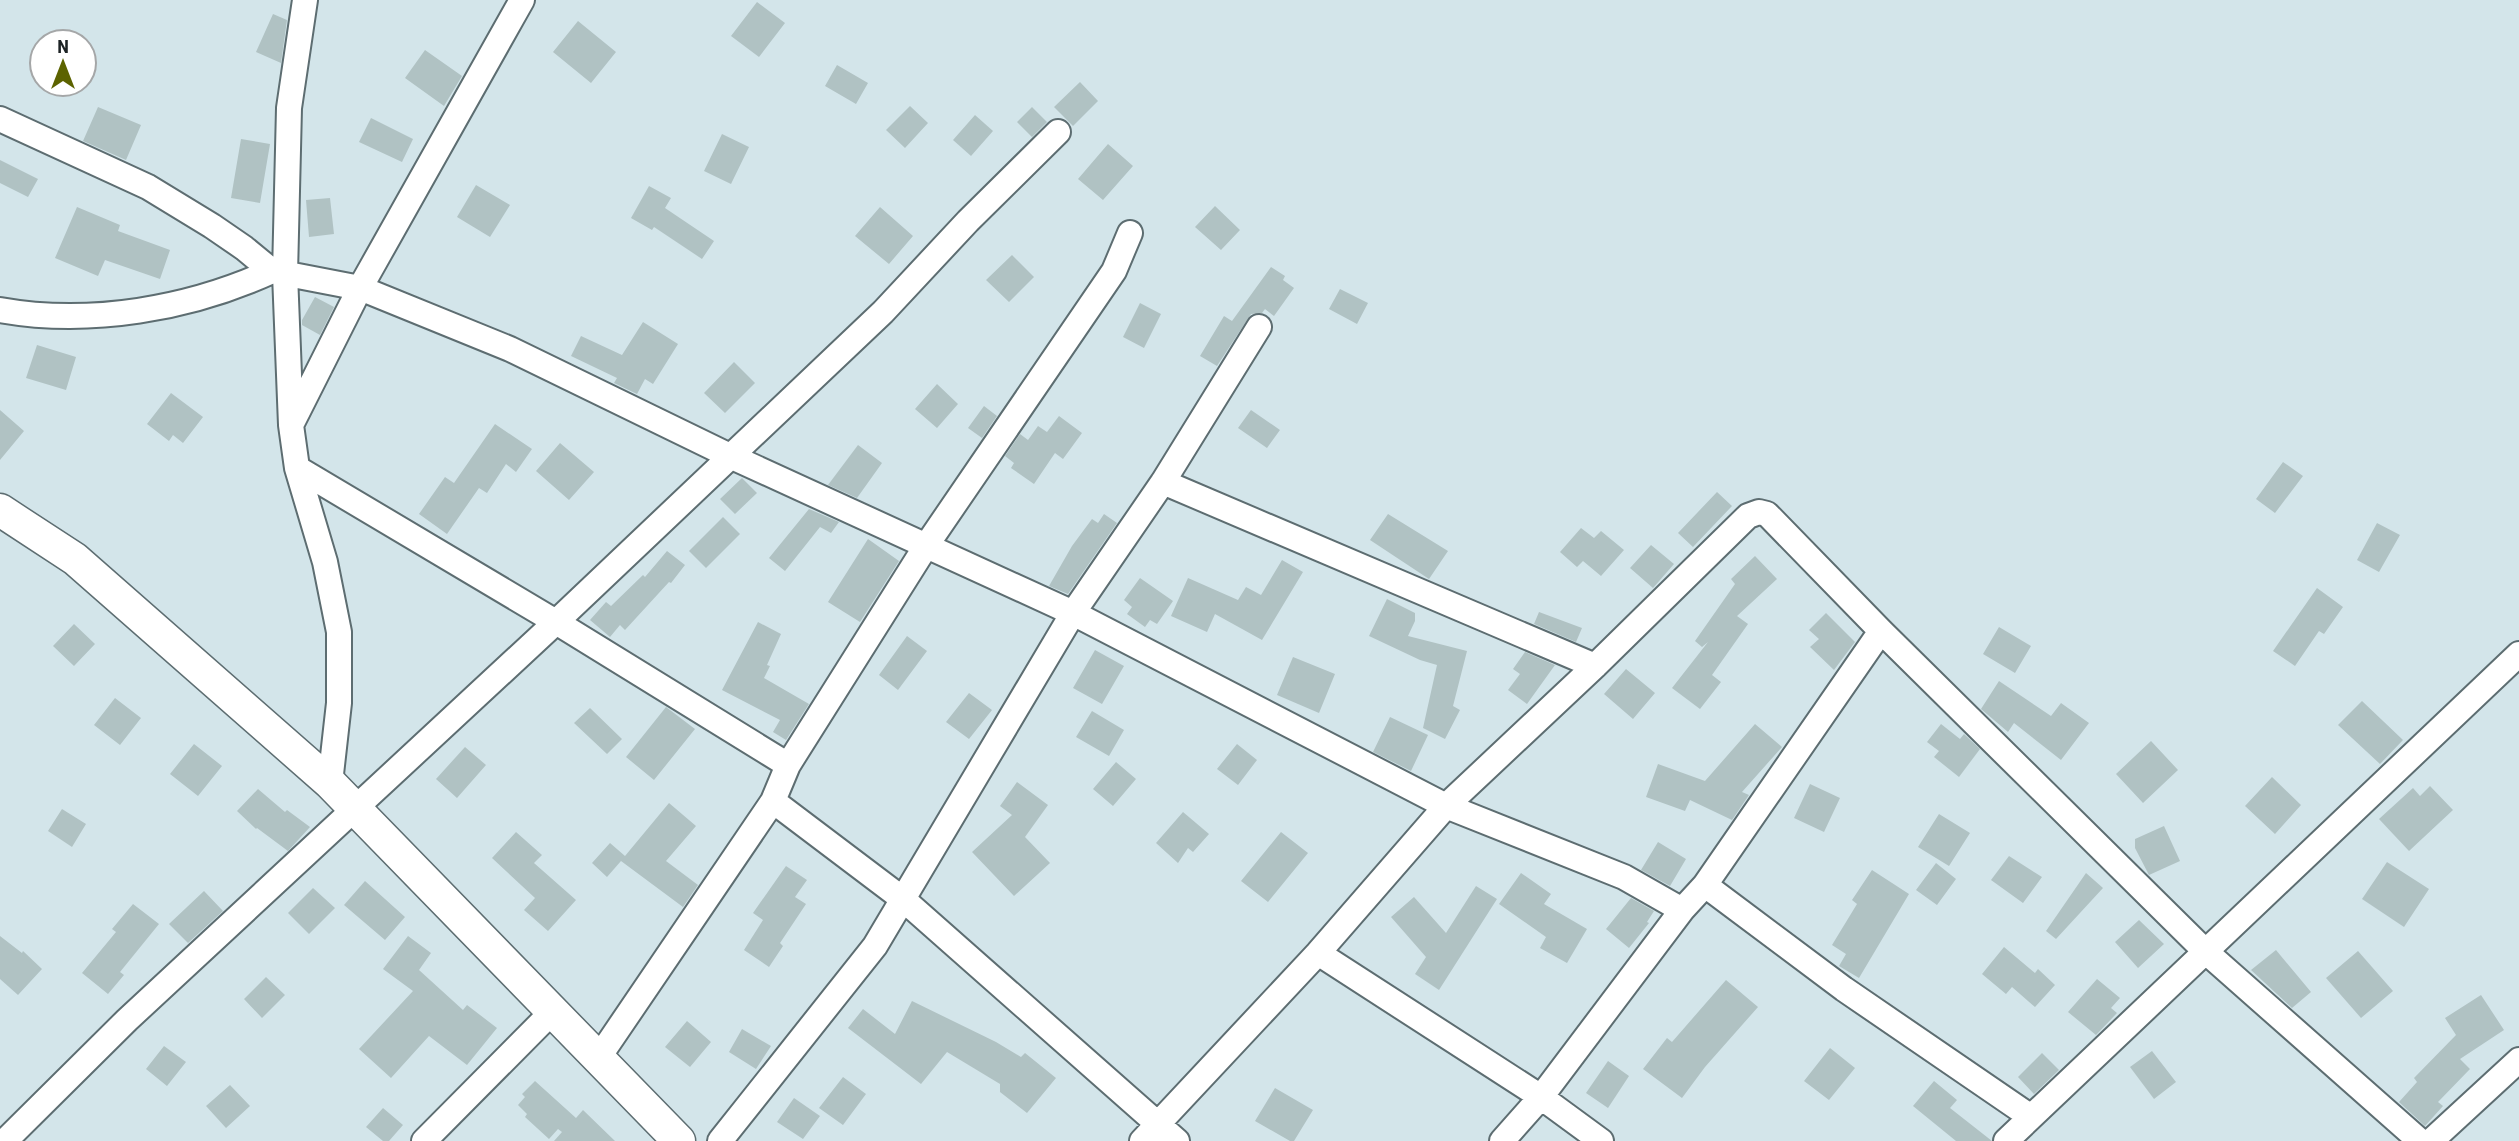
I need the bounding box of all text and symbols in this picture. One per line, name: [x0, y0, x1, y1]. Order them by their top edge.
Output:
north arrow: [28, 28, 98, 98]
text: N: [57, 35, 69, 58]

